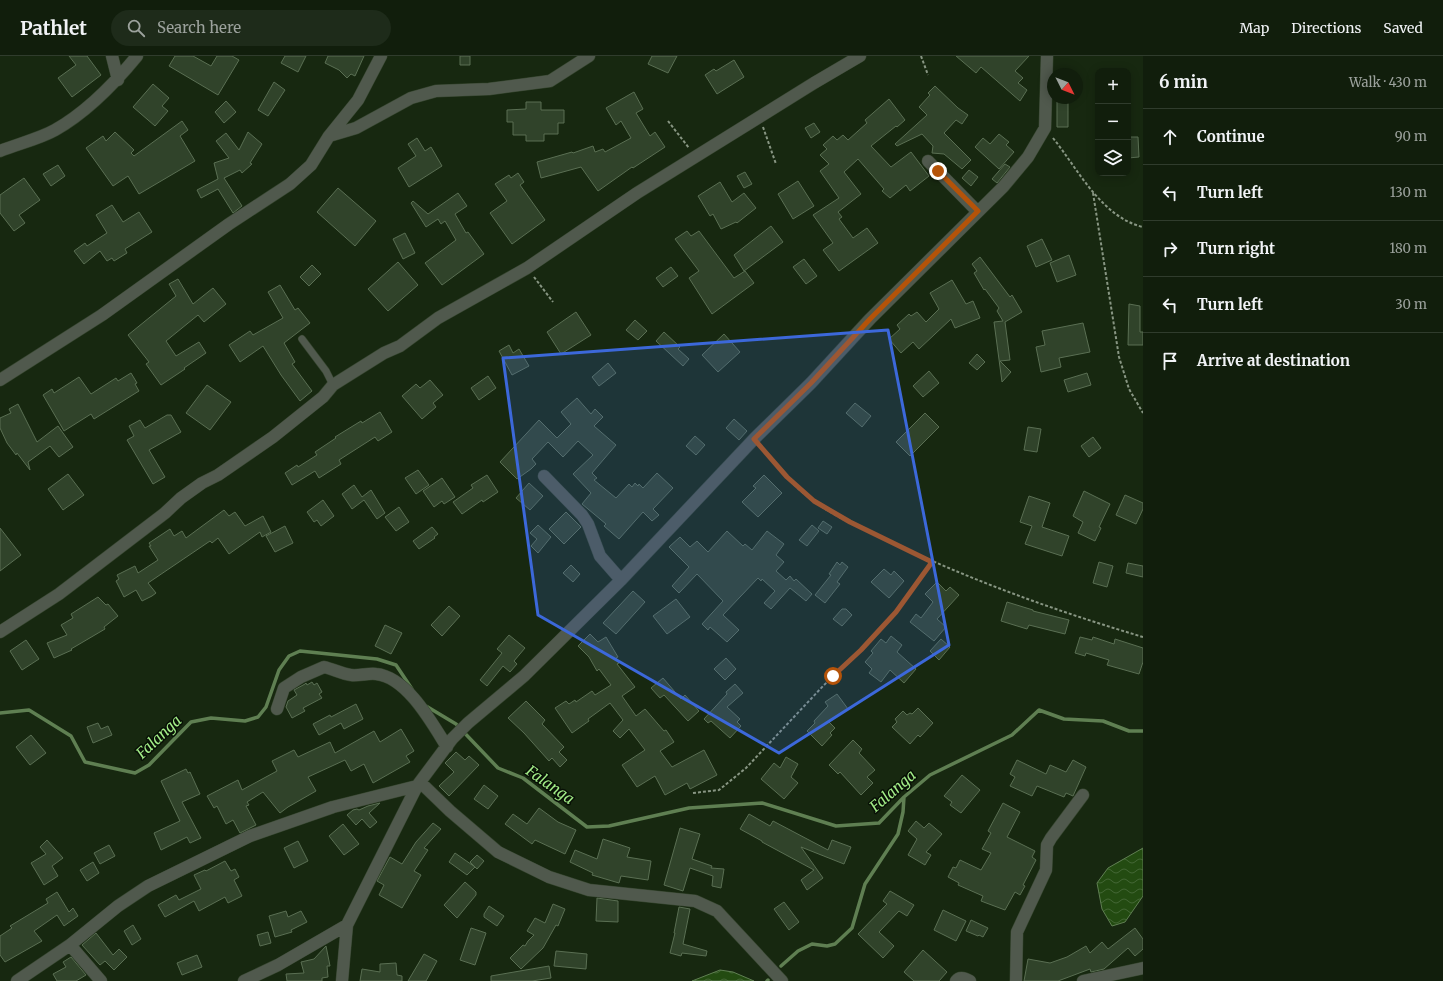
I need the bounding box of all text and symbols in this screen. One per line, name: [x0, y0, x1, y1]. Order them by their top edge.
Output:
search box: [111, 10, 391, 46]
text: Pathlet: [20, 16, 87, 40]
icon: search: [125, 17, 147, 39]
text: Search here: [157, 18, 241, 37]
text: Map: [1239, 19, 1269, 37]
text: Directions: [1291, 19, 1361, 37]
text: Saved: [1383, 19, 1423, 37]
north arrow: [1047, 68, 1083, 104]
map controls: [1095, 68, 1131, 176]
button: +: [1095, 68, 1131, 104]
text: 6 min: [1159, 71, 1208, 93]
text: Walk · 430 m: [1349, 74, 1427, 91]
button: −: [1095, 104, 1131, 140]
icon: ahead: [1159, 126, 1181, 148]
text: Continue: [1197, 127, 1265, 146]
text: 90 m: [1395, 128, 1427, 145]
button: layers: [1095, 140, 1131, 176]
route end: [929, 162, 947, 180]
icon: left: [1159, 182, 1181, 204]
text: Turn left: [1197, 183, 1263, 202]
text: 130 m: [1390, 184, 1427, 201]
icon: right: [1159, 238, 1181, 260]
text: Turn right: [1197, 239, 1275, 258]
text: 180 m: [1389, 240, 1427, 257]
icon: left: [1159, 294, 1181, 316]
text: Turn left: [1197, 295, 1263, 314]
text: 30 m: [1395, 296, 1427, 313]
icon: arrive: [1159, 350, 1181, 372]
text: Arrive at destination: [1197, 351, 1350, 370]
route start: [824, 667, 842, 685]
water label: Falanga: [131, 711, 185, 763]
water label: Falanga: [522, 760, 578, 808]
water label: Falanga: [865, 765, 920, 816]

